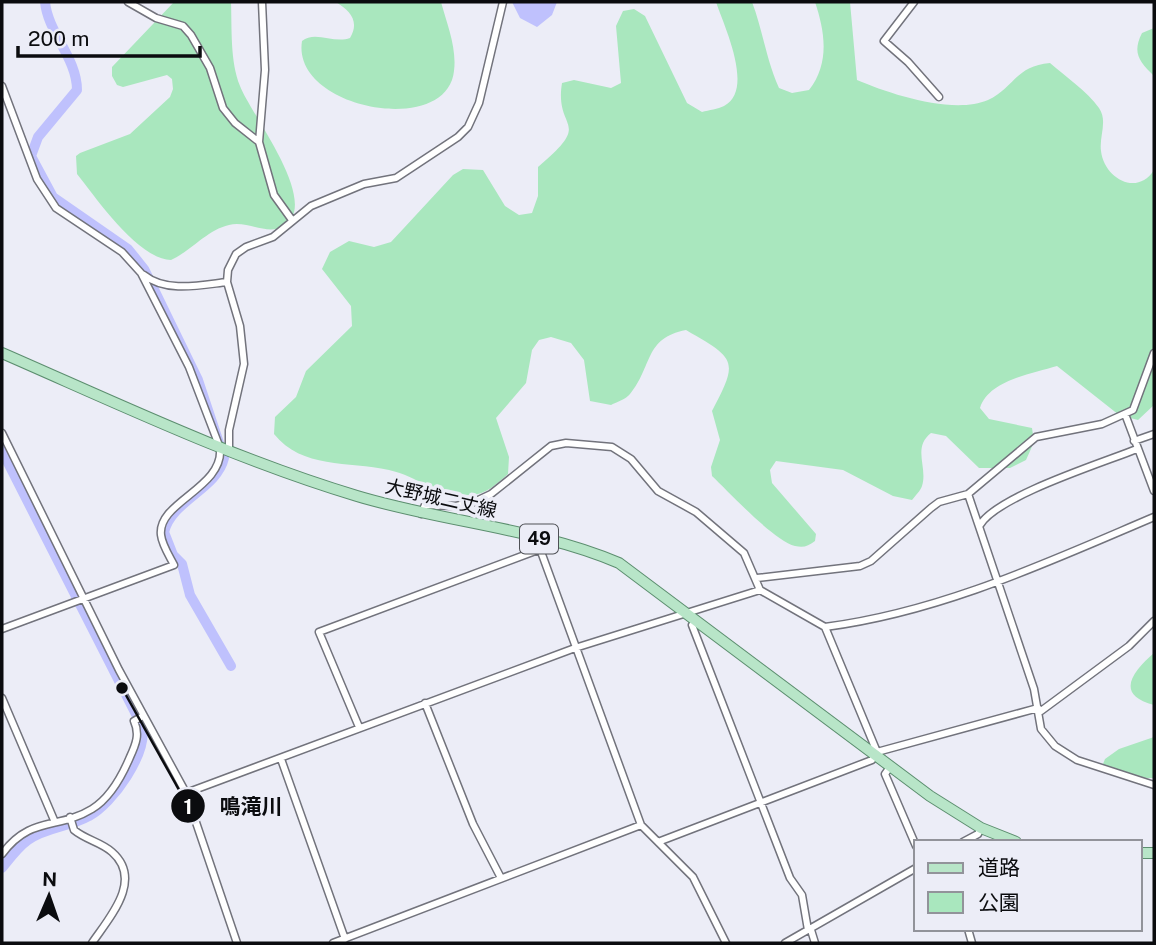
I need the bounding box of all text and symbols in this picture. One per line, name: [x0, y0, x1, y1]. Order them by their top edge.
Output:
scale bar: [18, 14, 200, 58]
text: 200 m: [28, 26, 89, 51]
street label: 大野城二丈線: [383, 474, 499, 522]
road number: 49: [520, 524, 558, 554]
callout: 鳴滝川: [171, 785, 297, 827]
text: 1: [184, 794, 193, 819]
text: 鳴滝川: [220, 794, 283, 819]
legend: [914, 840, 1142, 931]
text: 道路: [978, 855, 1020, 880]
north arrow: [14, 861, 84, 931]
text: N: [42, 868, 57, 890]
text: 公園: [978, 890, 1020, 915]

